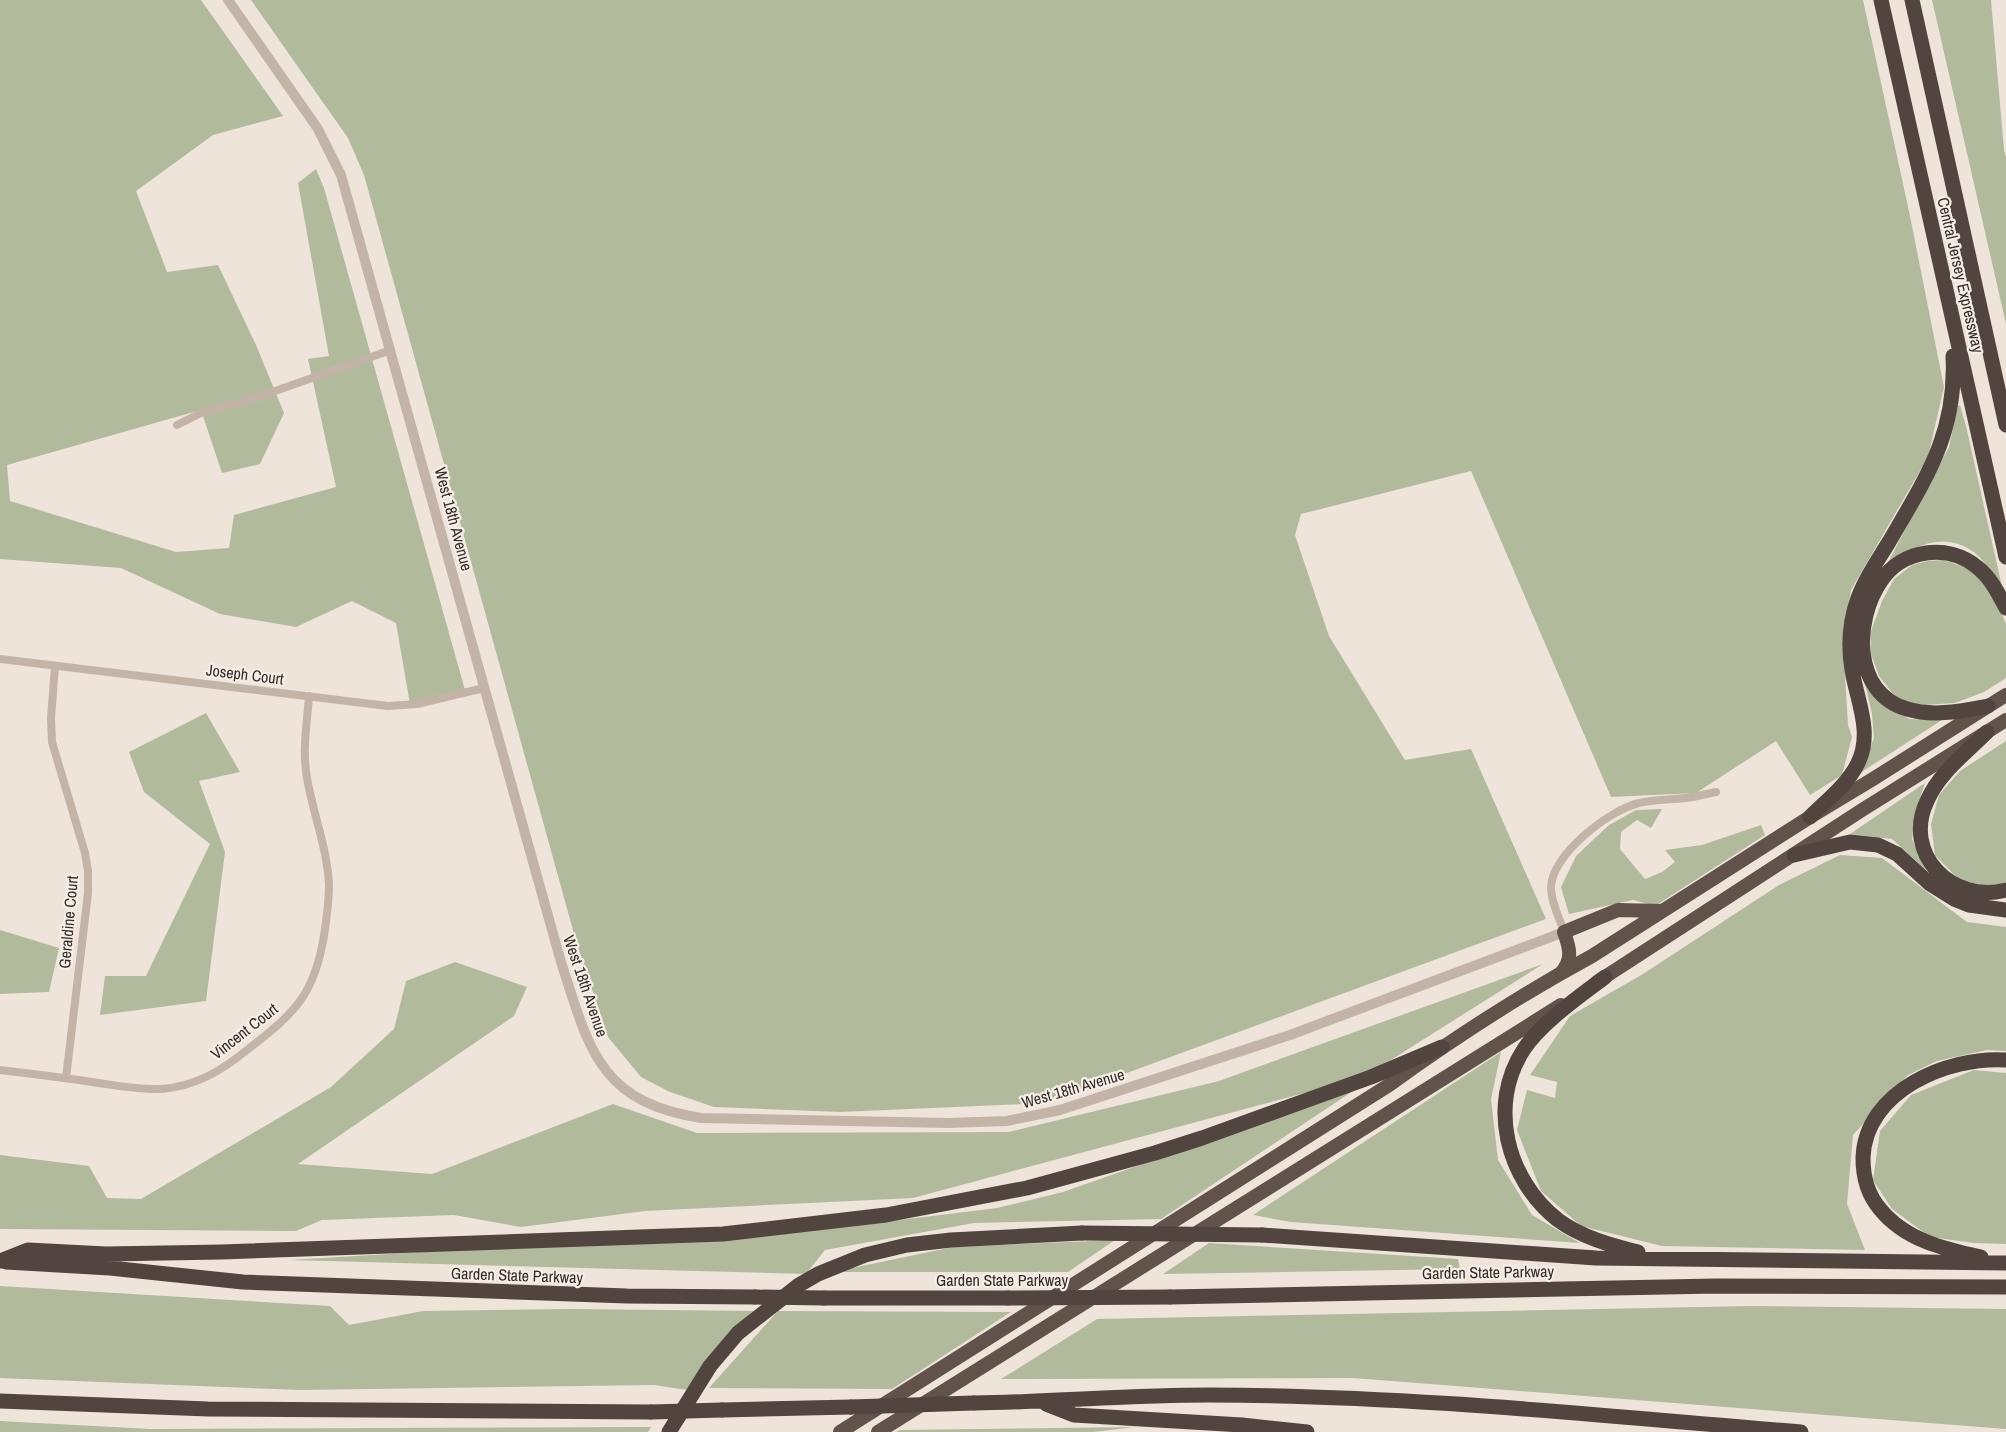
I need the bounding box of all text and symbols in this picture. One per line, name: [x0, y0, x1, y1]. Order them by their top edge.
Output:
street label: Central Jersey Expressway: [1932, 195, 1990, 355]
street label: West 18th Avenue: [430, 465, 478, 573]
street label: Joseph Court: [205, 658, 285, 690]
street label: Geraldine Court: [53, 874, 83, 969]
street label: West 18th Avenue: [558, 932, 614, 1040]
street label: Vincent Court: [206, 997, 283, 1064]
street label: West 18th Avenue: [1019, 1063, 1127, 1113]
street label: Garden State Parkway: [1422, 1260, 1555, 1284]
street label: Garden State Parkway: [451, 1262, 584, 1288]
street label: Garden State Parkway: [936, 1269, 1068, 1291]

